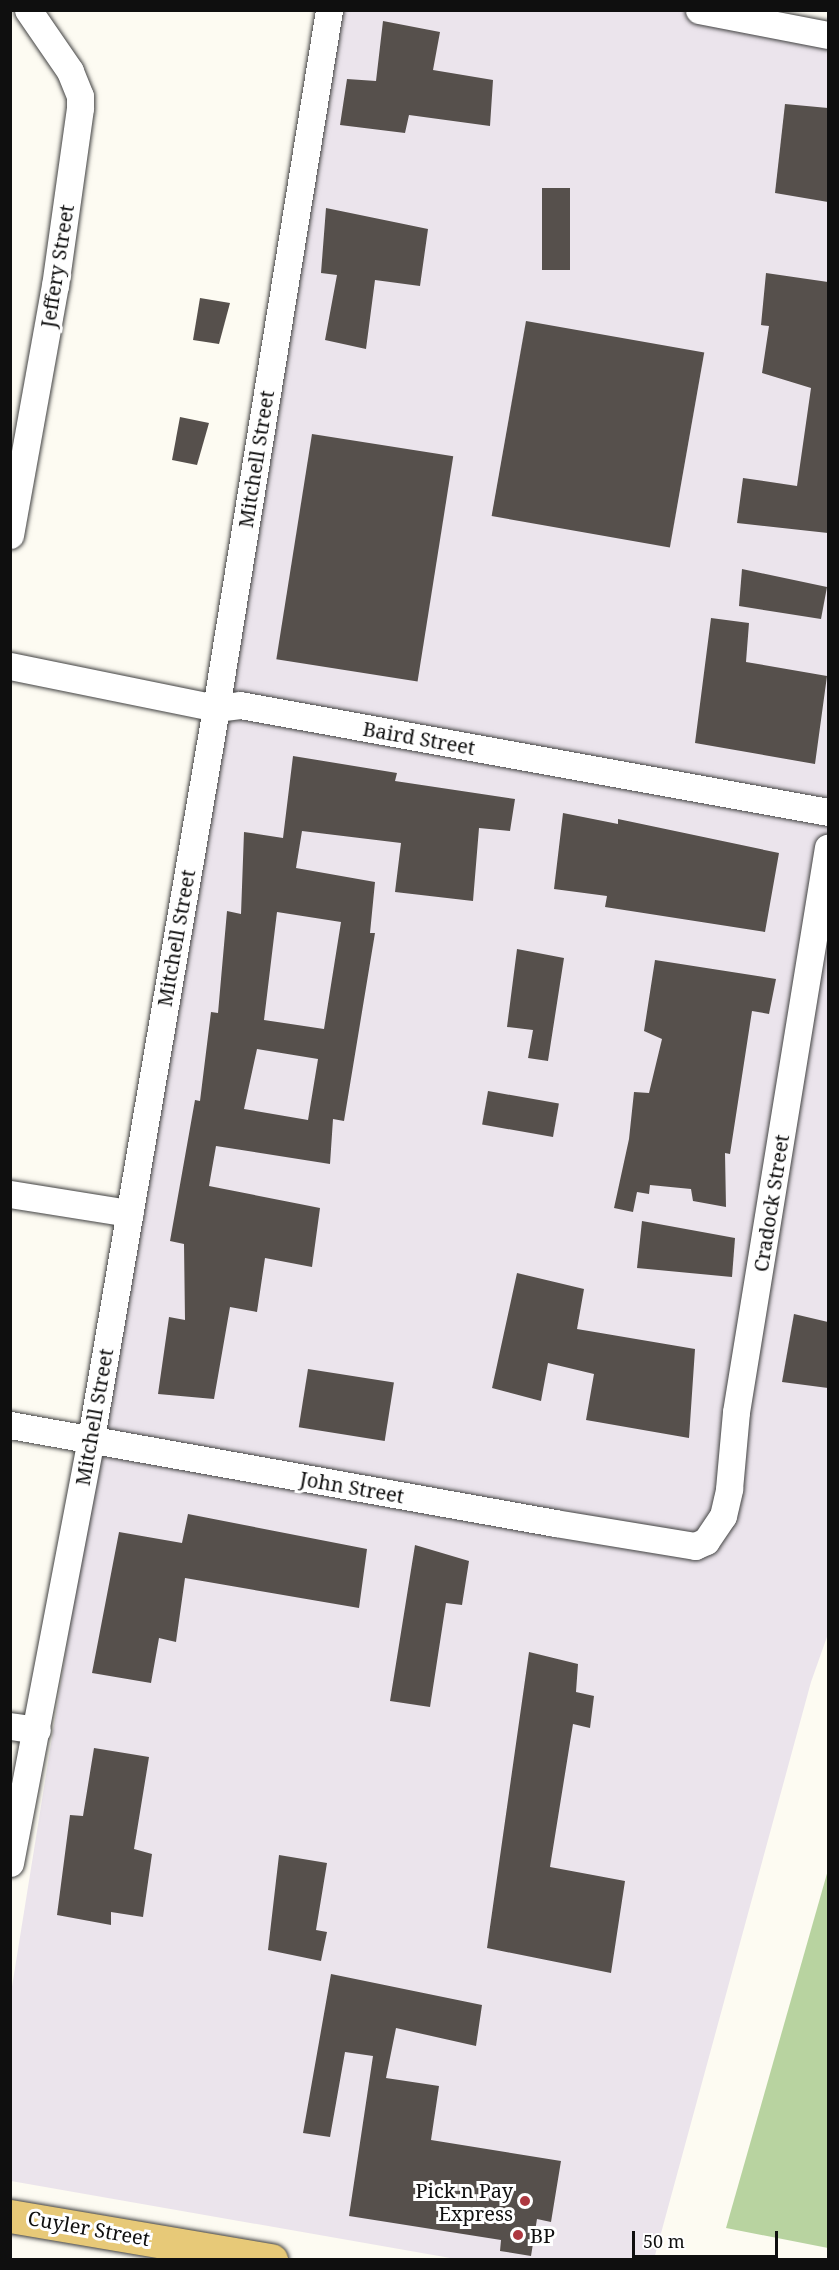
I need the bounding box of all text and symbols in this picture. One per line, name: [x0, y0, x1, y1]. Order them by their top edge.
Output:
street label: Jeffery Street: [35, 203, 79, 329]
street label: Mitchell Street: [233, 389, 279, 529]
street label: Baird Street: [361, 716, 477, 760]
street label: Mitchell Street: [152, 868, 200, 1008]
street label: Cradock Street: [748, 1133, 794, 1273]
street label: Mitchell Street: [70, 1347, 118, 1487]
street label: John Street: [298, 1466, 406, 1508]
place label: Pick n Pay Express: [415, 2178, 513, 2225]
marker: Pick n Pay Express: [518, 2194, 532, 2208]
street label: Cuyler Street: [26, 2205, 152, 2251]
scale bar: [635, 2219, 780, 2257]
place label: BP: [530, 2223, 555, 2247]
marker: BP: [511, 2228, 525, 2242]
text: 50 m: [643, 2229, 685, 2253]

